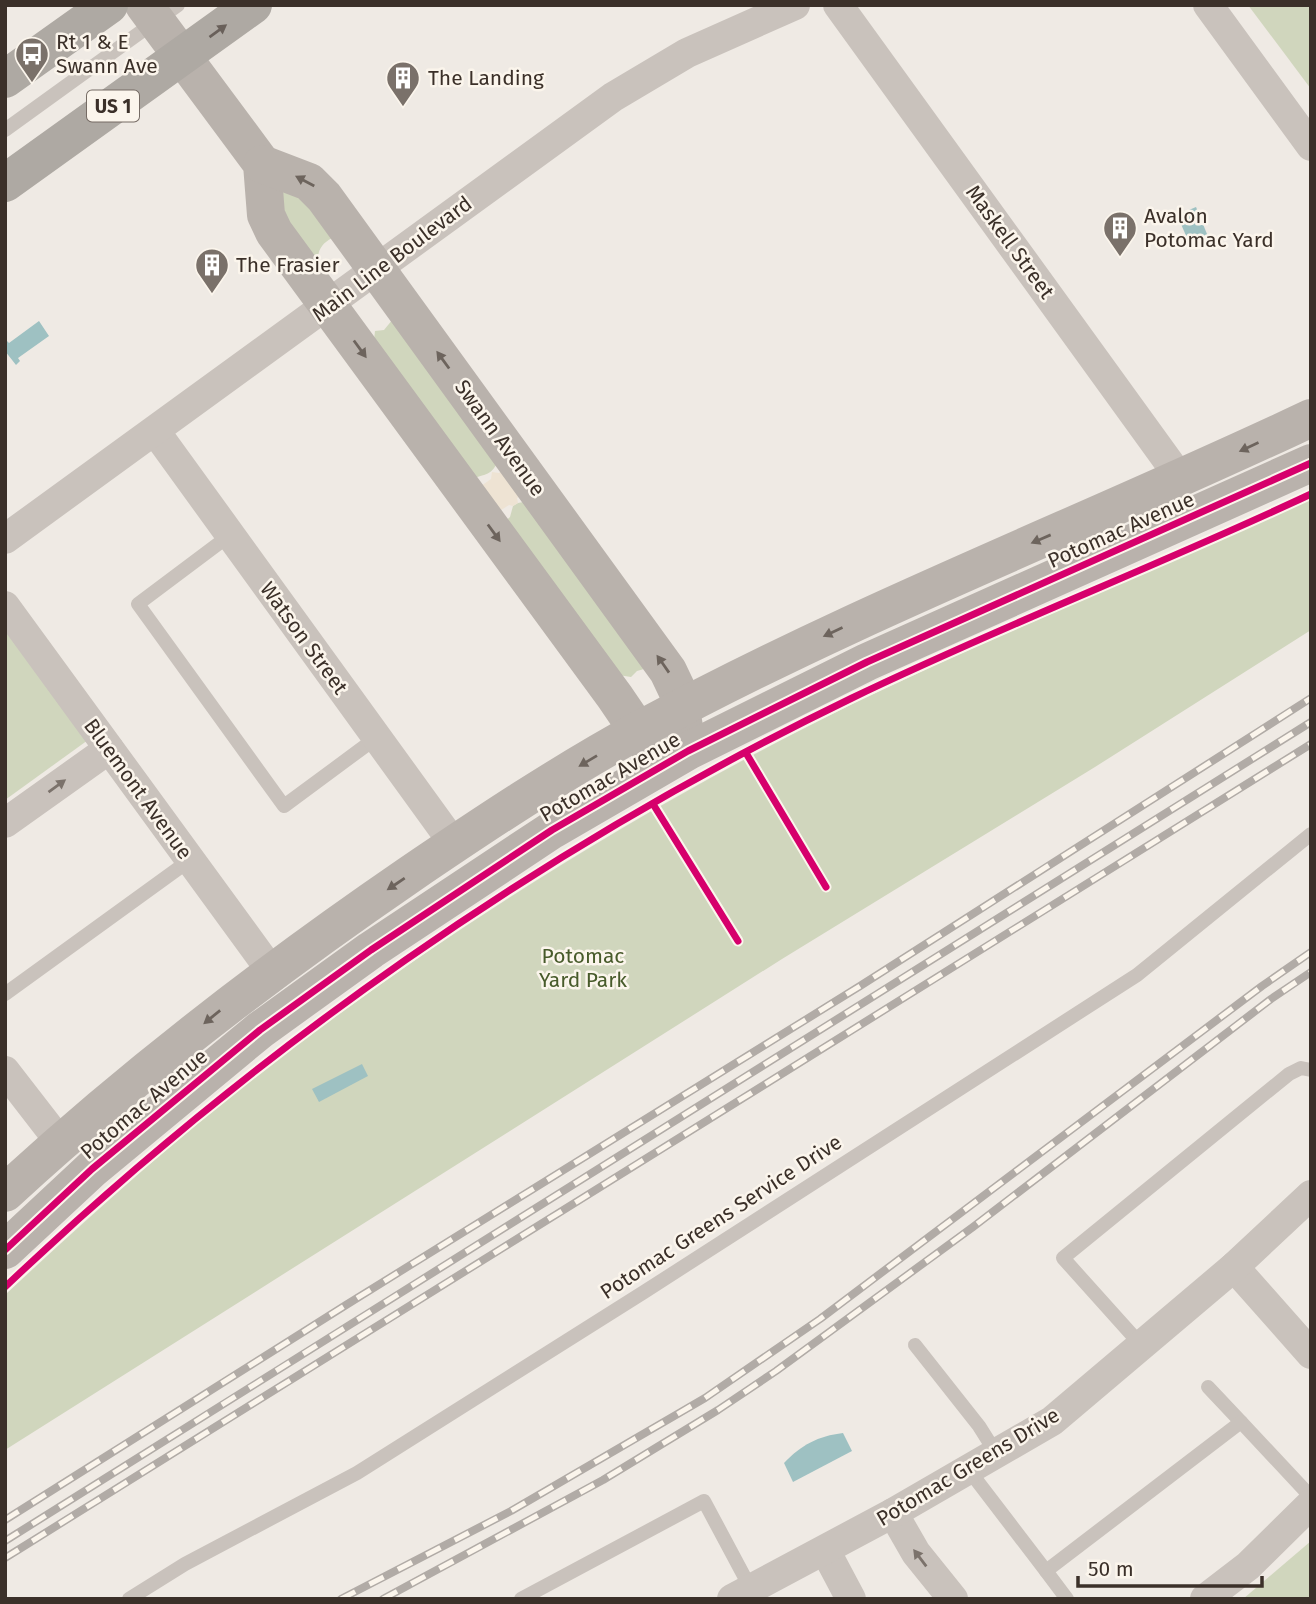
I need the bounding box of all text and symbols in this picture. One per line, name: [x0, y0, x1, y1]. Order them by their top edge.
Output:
one-way arrow: [209, 24, 227, 38]
place label: Rt 1 & E Swann Ave: [56, 29, 158, 79]
bus stop icon: Rt 1 & E Swann Ave: [13, 35, 51, 84]
building icon: The Landing: [384, 59, 422, 108]
place label: The Landing: [428, 65, 544, 91]
road number: US 1: [87, 90, 139, 122]
one-way arrow: [295, 175, 315, 187]
street label: Maskell Street: [960, 180, 1060, 304]
street label: Main Line Boulevard: [307, 190, 477, 328]
place label: Avalon Potomac Yard: [1144, 203, 1274, 253]
building icon: Avalon Potomac Yard: [1101, 209, 1139, 258]
building icon: The Frasier: [193, 246, 231, 295]
place label: The Frasier: [236, 252, 340, 278]
one-way arrow: [353, 340, 367, 358]
one-way arrow: [436, 351, 450, 369]
street label: Swann Avenue: [449, 375, 551, 501]
one-way arrow: [1239, 441, 1259, 453]
street label: Potomac Avenue: [1043, 486, 1199, 574]
one-way arrow: [487, 524, 501, 542]
one-way arrow: [1031, 533, 1051, 545]
street label: Watson Street: [255, 577, 354, 700]
one-way arrow: [823, 626, 843, 637]
one-way arrow: [656, 655, 670, 673]
street label: Bluemont Avenue: [78, 713, 198, 865]
street label: Potomac Avenue: [535, 726, 685, 828]
one-way arrow: [578, 755, 597, 767]
one-way arrow: [48, 779, 66, 793]
one-way arrow: [387, 877, 405, 891]
park label: Potomac Yard Park: [539, 943, 627, 993]
one-way arrow: [203, 1009, 220, 1024]
street label: Potomac Avenue: [75, 1043, 213, 1165]
street label: Potomac Greens Service Drive: [595, 1129, 847, 1305]
street label: Potomac Greens Drive: [872, 1402, 1064, 1532]
scale bar: [1078, 1544, 1262, 1588]
one-way arrow: [914, 1549, 928, 1567]
text: 50 m: [1088, 1556, 1134, 1582]

